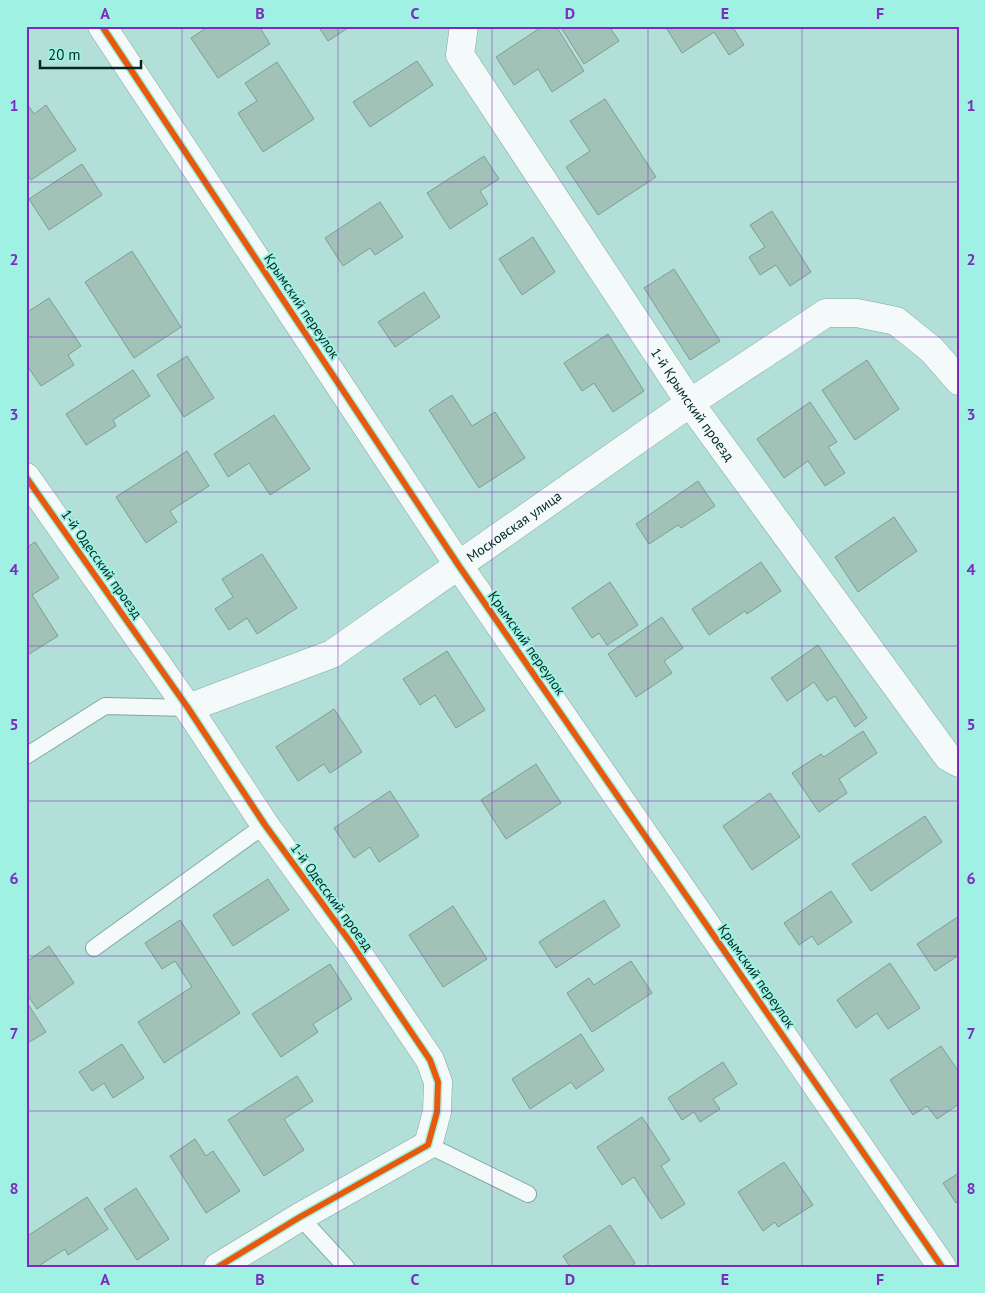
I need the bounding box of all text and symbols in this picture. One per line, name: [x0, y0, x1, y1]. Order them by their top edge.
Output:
text: A: [100, 3, 110, 23]
text: B: [255, 3, 265, 23]
text: C: [411, 3, 420, 23]
text: D: [565, 3, 575, 23]
text: E: [721, 3, 729, 23]
text: F: [876, 3, 884, 23]
scale bar: [40, 38, 141, 70]
text: 20 m: [48, 45, 81, 64]
text: 1: [9, 95, 19, 115]
text: 1: [966, 95, 976, 115]
text: 2: [9, 249, 19, 269]
text: 2: [966, 249, 976, 269]
street label: Крымский переулок: [260, 250, 344, 362]
street label: 1-й Крымский проезд: [647, 344, 739, 465]
text: 3: [9, 404, 19, 424]
text: 3: [966, 404, 976, 424]
street label: Московская улица: [463, 487, 565, 566]
street label: 1-й Одесский проезд: [58, 506, 147, 622]
text: 4: [9, 559, 19, 579]
text: 4: [966, 559, 976, 579]
street label: Крымский переулок: [484, 587, 570, 699]
text: 5: [9, 714, 19, 734]
text: 5: [966, 714, 976, 734]
street label: 1-й Одесский проезд: [287, 839, 377, 955]
text: 6: [9, 868, 19, 888]
text: 6: [966, 868, 976, 888]
street label: Крымский переулок: [714, 920, 800, 1032]
text: 7: [9, 1023, 19, 1043]
text: 7: [966, 1023, 976, 1043]
text: 8: [9, 1178, 19, 1198]
text: 8: [966, 1178, 976, 1198]
text: A: [100, 1269, 110, 1289]
text: B: [255, 1269, 265, 1289]
text: C: [411, 1269, 420, 1289]
text: D: [565, 1269, 575, 1289]
text: E: [721, 1269, 729, 1289]
text: F: [876, 1269, 884, 1289]

